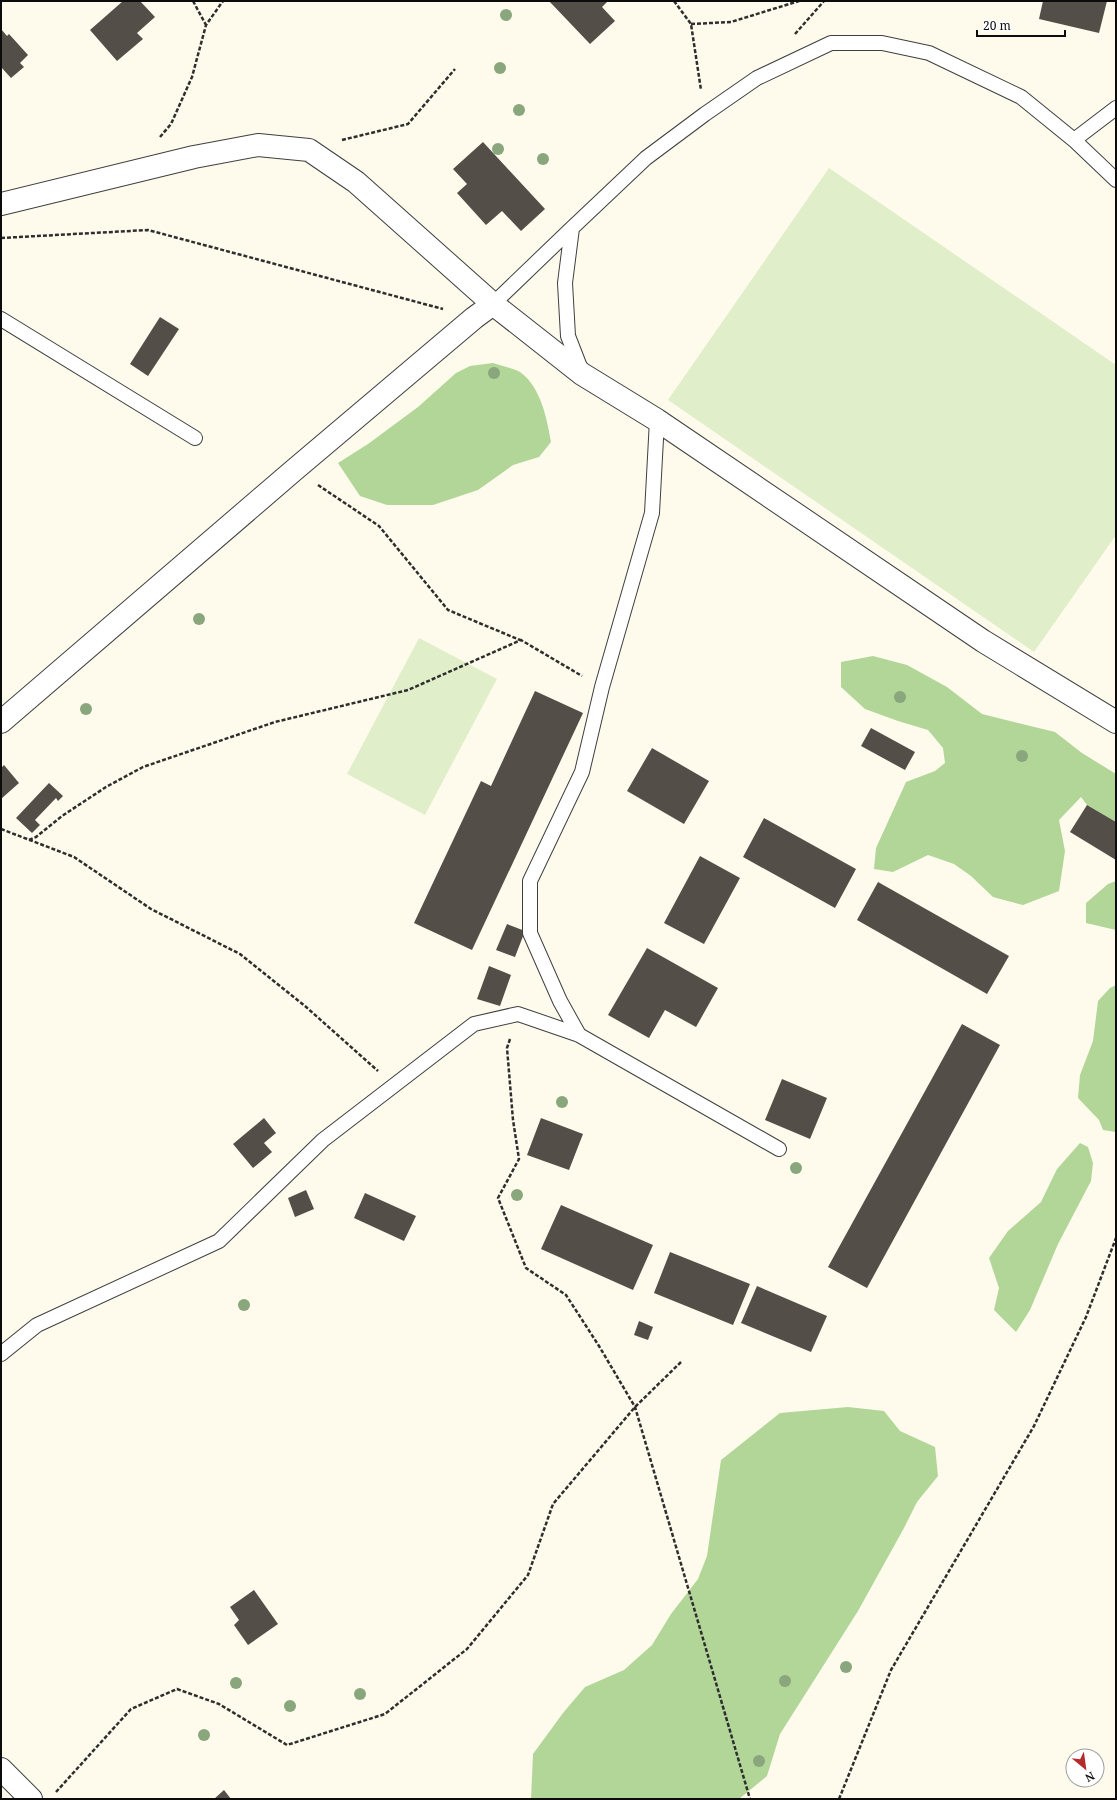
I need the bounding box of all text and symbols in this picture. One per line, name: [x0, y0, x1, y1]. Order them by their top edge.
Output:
scale bar: [977, 12, 1065, 38]
text: 20 m: [983, 17, 1011, 34]
north arrow: [1065, 1748, 1105, 1788]
text: N: [1082, 1769, 1098, 1786]

